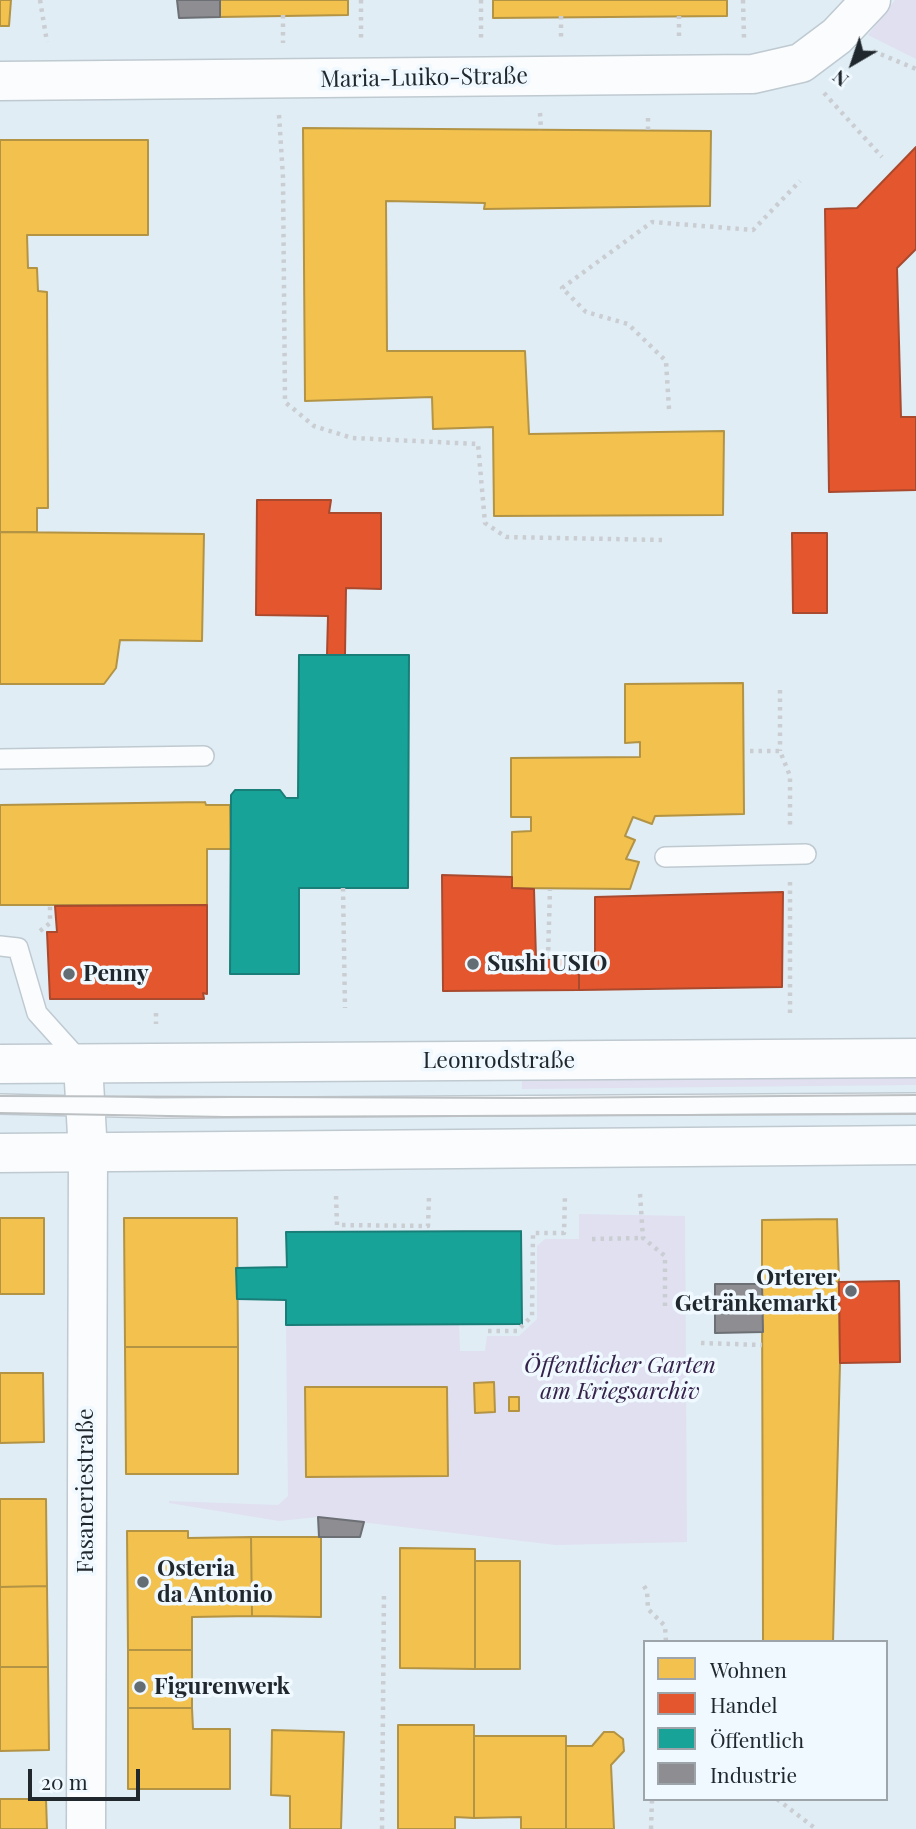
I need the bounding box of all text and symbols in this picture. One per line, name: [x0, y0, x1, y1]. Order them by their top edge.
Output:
north arrow: [818, 28, 888, 98]
street label: Maria-Luiko-Straße: [320, 62, 528, 94]
text: N: [826, 65, 853, 94]
place label: Sushi USIO: [487, 950, 608, 978]
marker: Sushi USIO: [465, 956, 481, 972]
place label: Penny: [83, 960, 149, 988]
marker: Penny: [61, 966, 77, 982]
street label: Leonrodstraße: [423, 1047, 575, 1075]
place label: Orterer Getränkemarkt: [675, 1264, 837, 1318]
marker: Orterer Getränkemarkt: [843, 1283, 859, 1299]
park label: Öffentlicher Garten am Kriegsarchiv: [524, 1352, 716, 1406]
street label: Fasaneriestraße: [72, 1408, 100, 1574]
place label: Osteria da Antonio: [157, 1555, 273, 1609]
marker: Osteria da Antonio: [135, 1574, 151, 1590]
legend: [643, 1640, 888, 1801]
text: Wohnen: [710, 1655, 787, 1683]
place label: Figurenwerk: [154, 1673, 290, 1701]
marker: Figurenwerk: [132, 1679, 148, 1695]
text: Handel: [710, 1690, 778, 1718]
text: Öffentlich: [710, 1725, 804, 1753]
scale bar: [32, 1756, 144, 1800]
text: Industrie: [710, 1760, 797, 1788]
text: 20 m: [41, 1767, 88, 1795]

